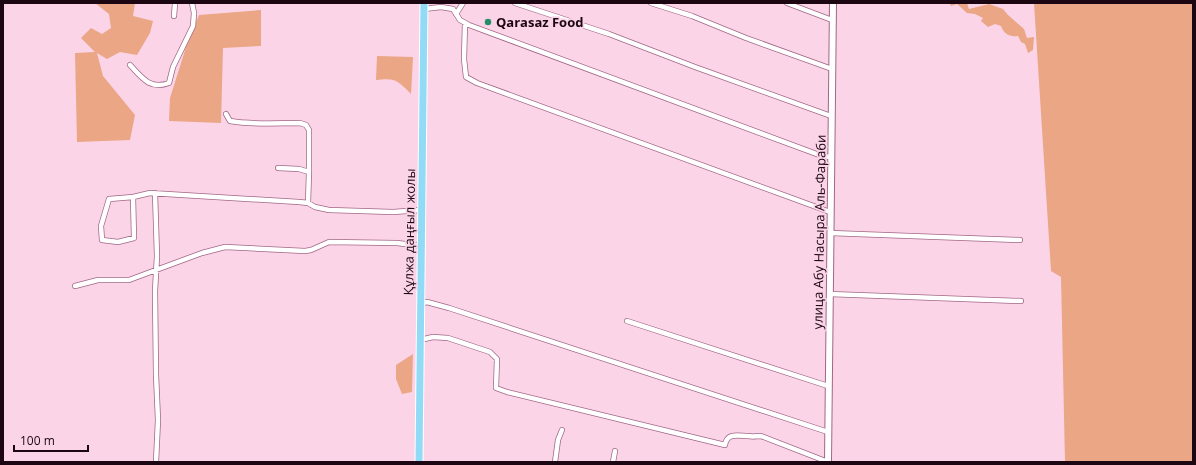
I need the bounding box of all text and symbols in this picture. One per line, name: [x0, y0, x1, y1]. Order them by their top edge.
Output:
place label: Qarasaz Food: [496, 13, 583, 31]
marker: Qarasaz Food: [483, 17, 493, 27]
street label: улица Абу Насыра Аль-Фараби: [808, 135, 830, 329]
street label: Құлжа даңғыл жолы: [399, 168, 419, 296]
scale bar: [14, 427, 88, 453]
text: 100 m: [20, 432, 55, 449]

